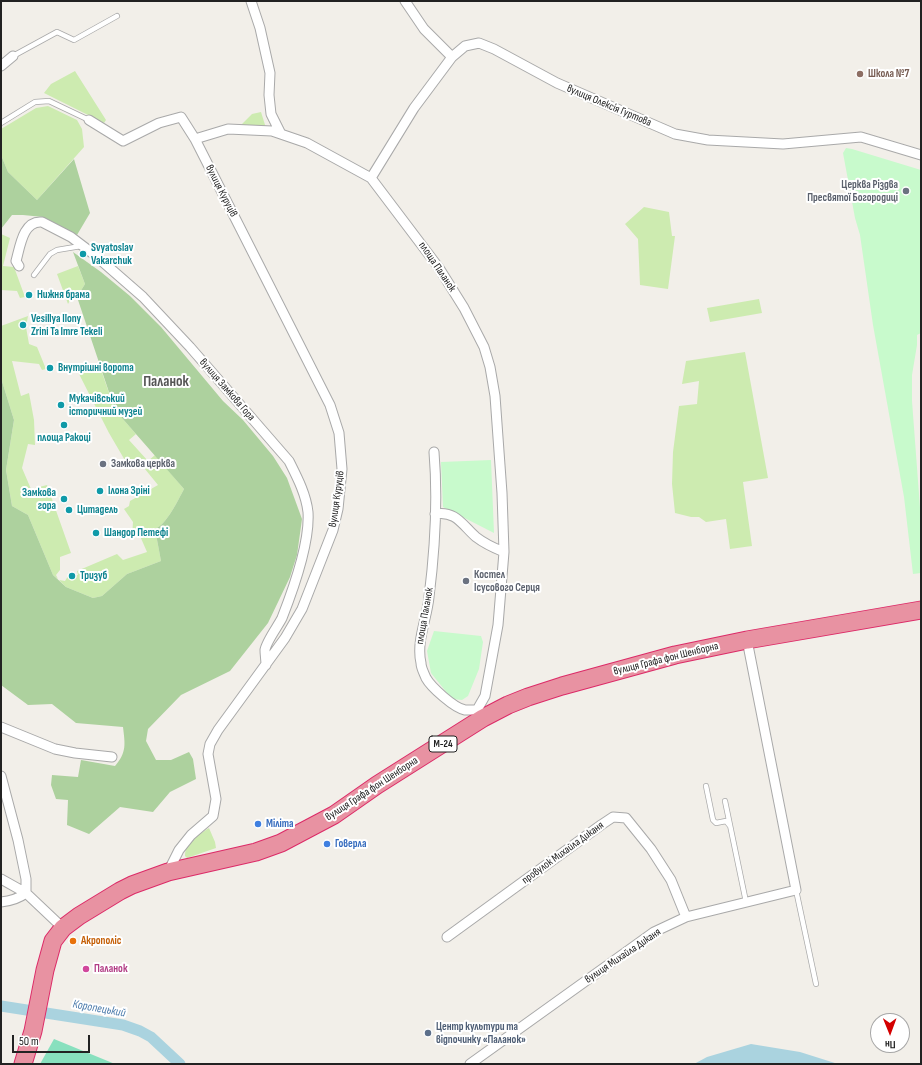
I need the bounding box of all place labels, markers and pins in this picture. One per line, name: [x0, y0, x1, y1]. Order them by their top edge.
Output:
place label: Школа №7: [868, 67, 909, 81]
marker: Школа №7: [855, 69, 865, 79]
place label: Церква Різдва Пресвятої Богородиці: [807, 178, 898, 204]
marker: Церква Різдва Пресвятої Богородиці: [901, 186, 911, 196]
place label: Svyatoslav Vakarchuk: [91, 241, 133, 267]
marker: Svyatoslav Vakarchuk: [78, 249, 88, 259]
place label: Нижня брама: [37, 288, 90, 302]
marker: Нижня брама: [24, 290, 34, 300]
place label: Vesillya Ilony Zrini Ta Imre Tekeli: [31, 312, 103, 338]
marker: Vesillya Ilony Zrini Ta Imre Tekeli: [18, 320, 28, 330]
place label: Внутрішні ворота: [58, 361, 134, 375]
marker: Внутрішні ворота: [45, 363, 55, 373]
place label: Мукачівський історичний музей: [69, 392, 142, 418]
marker: Мукачівський історичний музей: [56, 400, 66, 410]
marker: площа Ракоці: [59, 420, 69, 430]
place label: площа Ракоці: [37, 431, 91, 445]
place label: Замкова церква: [111, 457, 175, 471]
marker: Замкова церква: [98, 459, 108, 469]
place label: Ілона Зріні: [108, 484, 150, 498]
place label: Замкова гора: [22, 486, 56, 512]
marker: Ілона Зріні: [95, 486, 105, 496]
marker: Замкова гора: [59, 494, 69, 504]
place label: Цитадель: [77, 503, 118, 517]
marker: Цитадель: [64, 505, 74, 515]
place label: Шандор Петефі: [104, 526, 168, 540]
marker: Шандор Петефі: [91, 528, 101, 538]
place label: Костел Ісусового Серця: [474, 568, 540, 594]
place label: Тризуб: [80, 569, 107, 583]
marker: Тризуб: [67, 571, 77, 581]
marker: Костел Ісусового Серця: [461, 576, 471, 586]
place label: Міліта: [266, 817, 294, 831]
marker: Міліта: [253, 819, 263, 829]
place label: Говерла: [335, 837, 366, 851]
marker: Говерла: [322, 839, 332, 849]
place label: Акрополіс: [81, 934, 121, 948]
marker: Акрополіс: [68, 936, 78, 946]
place label: Паланок: [94, 962, 128, 976]
marker: Паланок: [81, 964, 91, 974]
place label: Центр культури та відпочинку «Паланок»: [436, 1020, 526, 1046]
marker: Центр культури та відпочинку «Паланок»: [423, 1028, 433, 1038]

